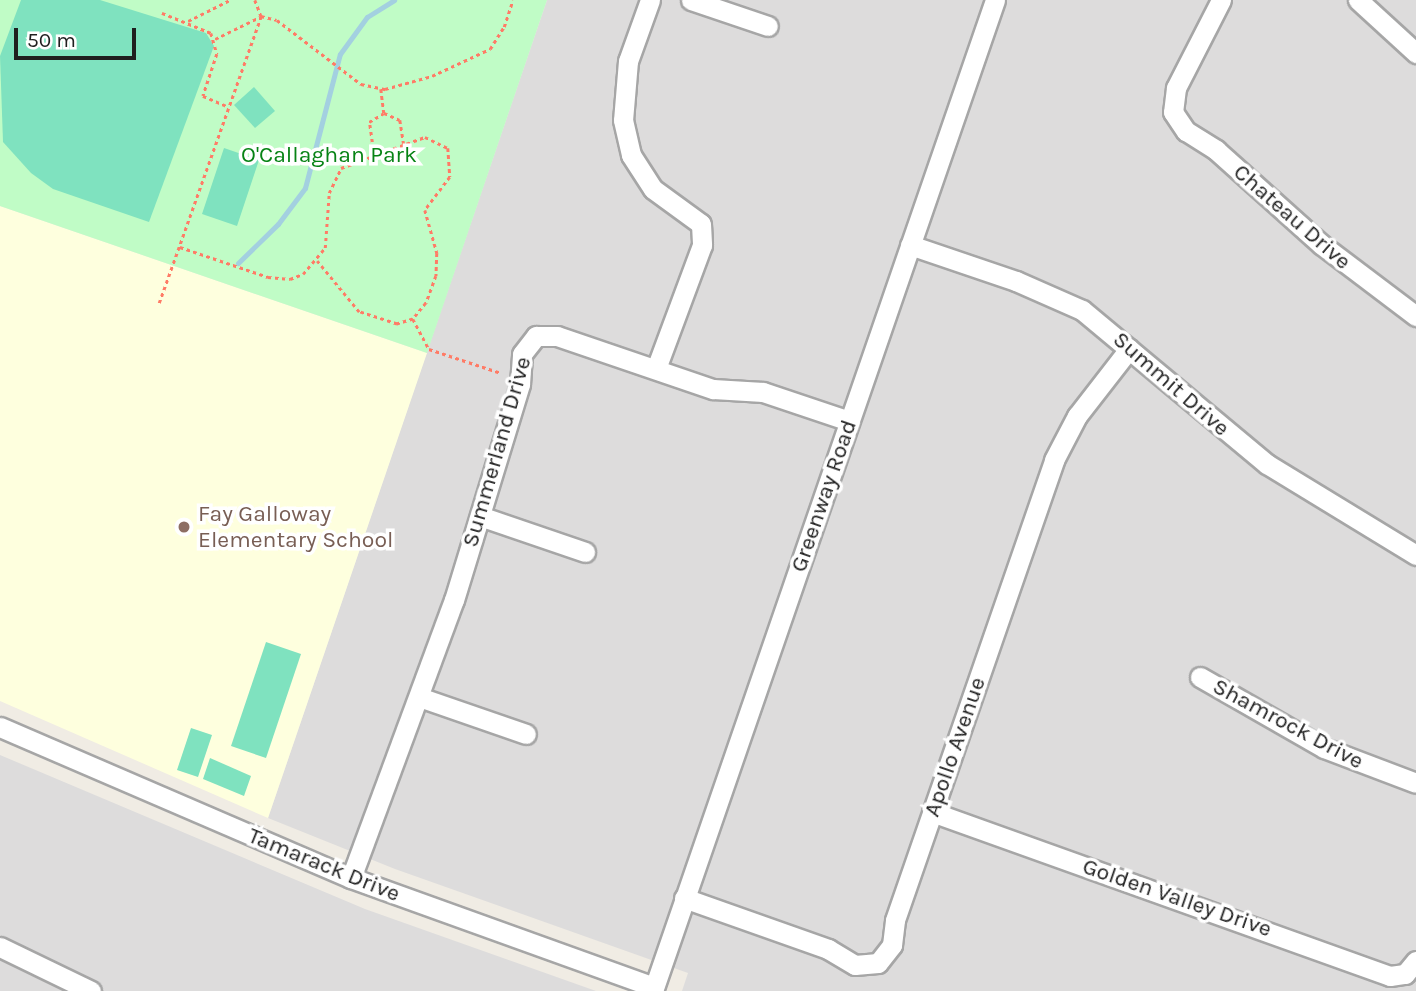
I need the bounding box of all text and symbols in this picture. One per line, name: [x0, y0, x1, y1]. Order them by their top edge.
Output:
scale bar: [18, 14, 140, 58]
text: 50 m: [27, 28, 76, 52]
park label: O'Callaghan Park: [241, 141, 417, 169]
street label: Chateau Drive: [1228, 158, 1356, 276]
street label: Summit Drive: [1107, 326, 1235, 442]
street label: Summerland Drive: [457, 354, 537, 550]
street label: Greenway Road: [785, 416, 863, 576]
place label: Fay Galloway Elementary School: [198, 500, 393, 554]
marker: Fay Galloway Elementary School: [176, 519, 192, 535]
street label: Shamrock Drive: [1208, 673, 1368, 775]
street label: Apollo Avenue: [918, 674, 992, 820]
street label: Tamarack Drive: [244, 822, 404, 908]
street label: Golden Valley Drive: [1079, 853, 1275, 943]

